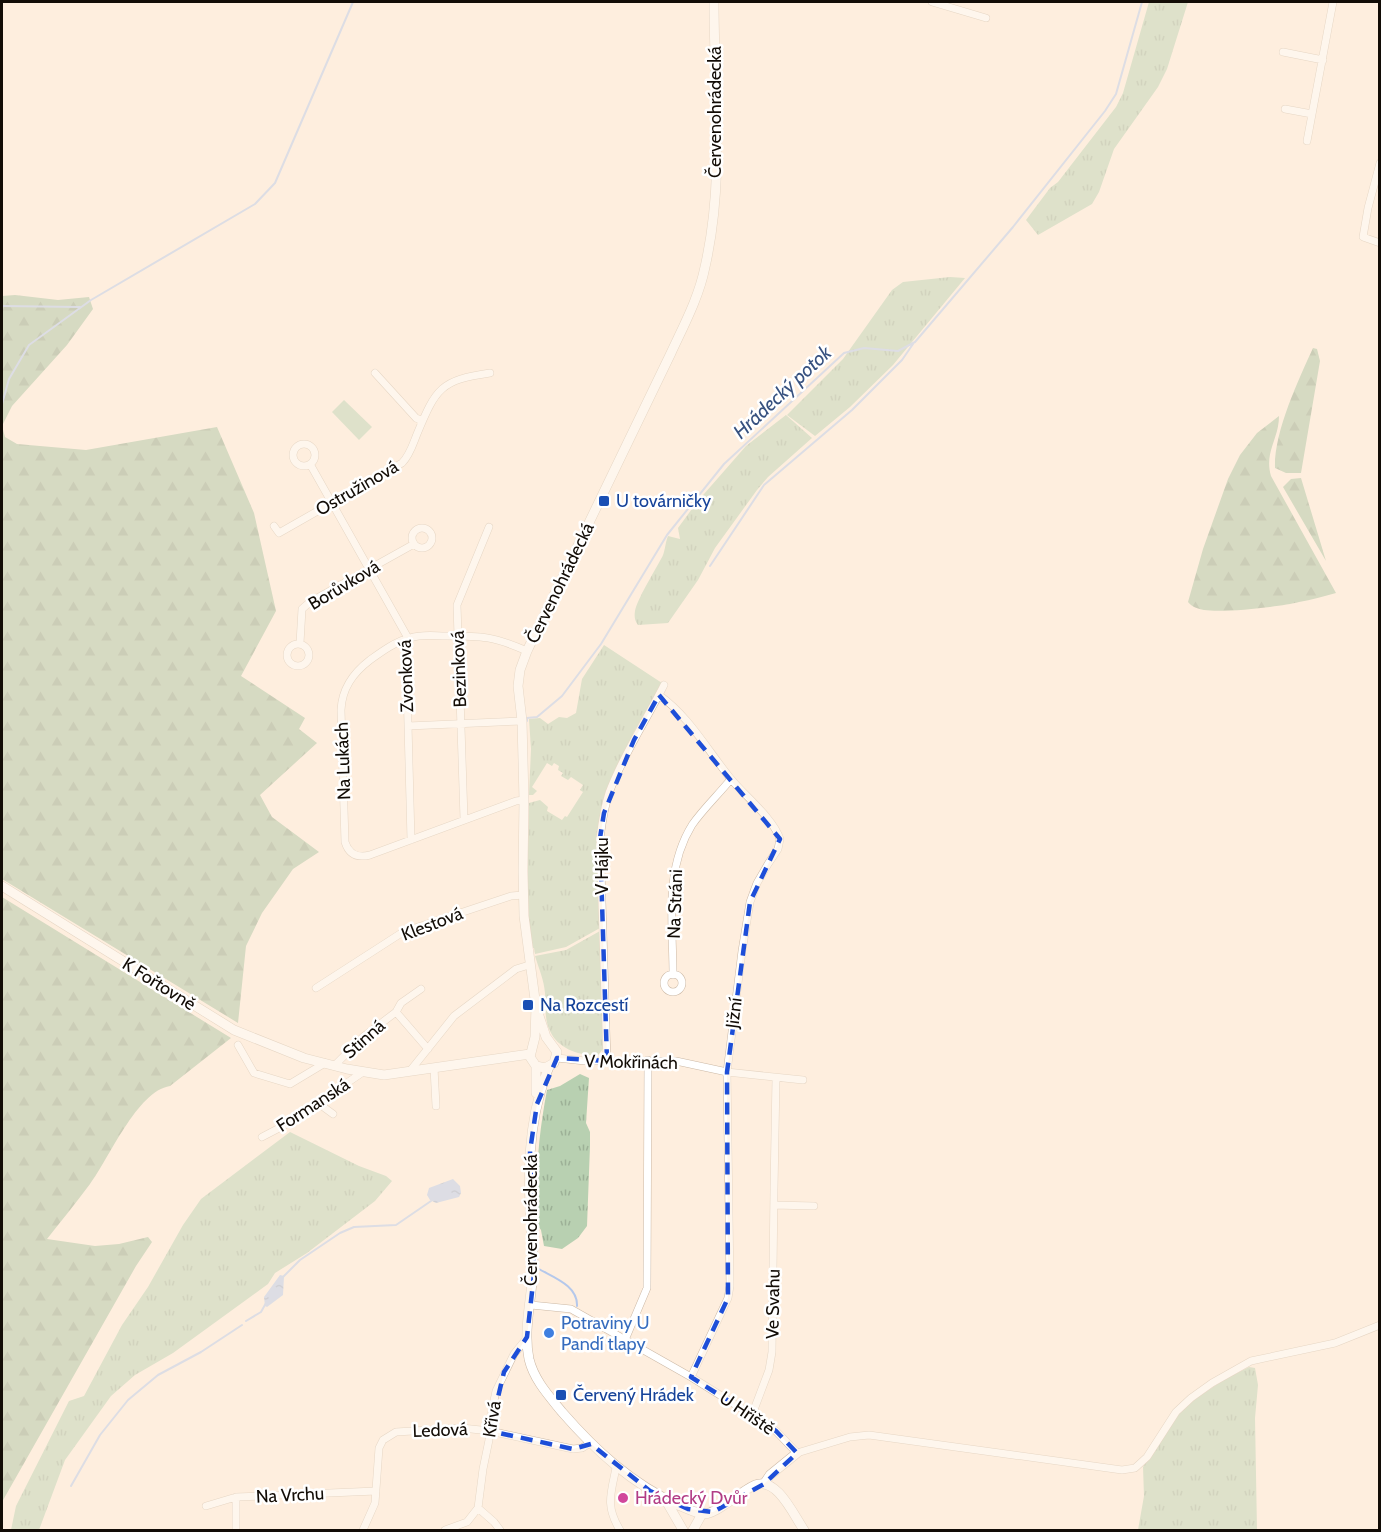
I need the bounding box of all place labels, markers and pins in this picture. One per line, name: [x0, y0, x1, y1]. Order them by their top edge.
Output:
place label: U továrničky: [616, 490, 711, 512]
marker: U továrničky: [597, 494, 611, 508]
place label: Na Rozcestí: [540, 994, 628, 1016]
marker: Na Rozcestí: [521, 998, 535, 1012]
place label: Potraviny U Pandí tlapy: [561, 1312, 649, 1355]
marker: Potraviny U Pandí tlapy: [542, 1326, 556, 1340]
place label: Červený Hrádek: [573, 1384, 695, 1406]
marker: Červený Hrádek: [554, 1388, 568, 1402]
place label: Hrádecký Dvůr: [635, 1487, 748, 1509]
marker: Hrádecký Dvůr: [616, 1491, 630, 1505]

